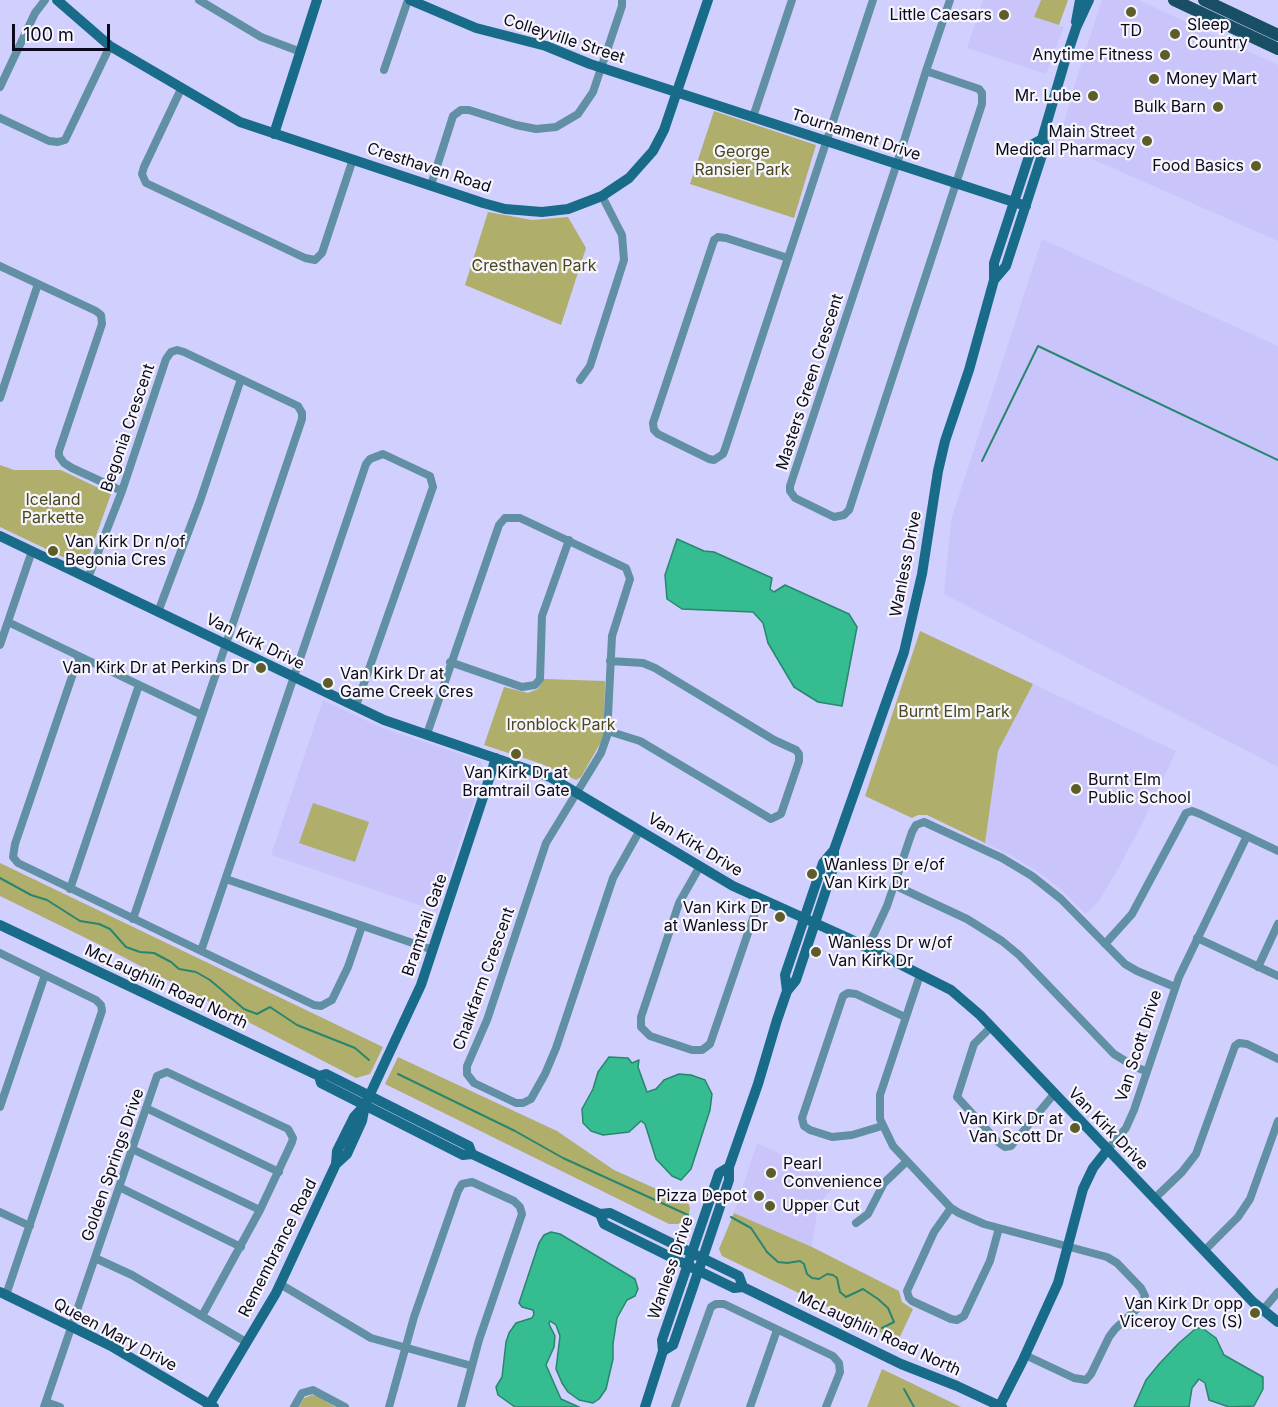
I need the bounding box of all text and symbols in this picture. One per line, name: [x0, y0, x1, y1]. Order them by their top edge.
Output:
place label: Little Caesars: [889, 5, 992, 25]
marker: TD: [1124, 5, 1138, 19]
marker: Little Caesars: [997, 8, 1011, 22]
street label: Colleyville Street: [501, 10, 627, 68]
scale bar: [15, 12, 112, 50]
place label: Sleep Country: [1187, 15, 1248, 53]
place label: TD: [1120, 21, 1142, 41]
text: 100 m: [23, 24, 74, 45]
marker: Sleep Country: [1168, 27, 1182, 41]
place label: Anytime Fitness: [1032, 45, 1153, 65]
marker: Anytime Fitness: [1158, 48, 1172, 62]
place label: Money Mart: [1166, 69, 1257, 89]
marker: Money Mart: [1147, 72, 1161, 86]
place label: Mr. Lube: [1015, 86, 1081, 106]
marker: Mr. Lube: [1086, 89, 1100, 103]
place label: Bulk Barn: [1134, 97, 1206, 117]
marker: Bulk Barn: [1211, 100, 1225, 114]
street label: Tournament Drive: [789, 105, 923, 165]
place label: Main Street Medical Pharmacy: [995, 122, 1135, 160]
marker: Main Street Medical Pharmacy: [1140, 134, 1154, 148]
street label: Cresthaven Road: [365, 139, 493, 197]
park label: George Ransier Park: [694, 142, 790, 180]
place label: Food Basics: [1152, 156, 1244, 176]
marker: Food Basics: [1249, 159, 1263, 173]
park label: Cresthaven Park: [472, 256, 596, 276]
street label: Masters Green Crescent: [772, 292, 848, 472]
street label: Begonia Crescent: [97, 361, 159, 495]
park label: Iceland Parkette: [22, 490, 84, 528]
street label: Wanless Drive: [886, 509, 926, 619]
place label: Van Kirk Dr n/of Begonia Cres: [65, 532, 185, 570]
marker: Van Kirk Dr n/of Begonia Cres: [46, 544, 60, 558]
street label: Van Kirk Drive: [203, 610, 307, 674]
place label: Van Kirk Dr at Perkins Dr: [62, 658, 249, 678]
marker: Van Kirk Dr at Perkins Dr: [254, 661, 268, 675]
place label: Van Kirk Dr at Game Creek Cres: [340, 664, 473, 702]
marker: Van Kirk Dr at Game Creek Cres: [321, 676, 335, 690]
park label: Burnt Elm Park: [898, 702, 1010, 722]
park label: Ironblock Park: [506, 715, 616, 735]
marker: Van Kirk Dr at Bramtrail Gate: [509, 747, 523, 761]
place label: Van Kirk Dr at Bramtrail Gate: [462, 763, 570, 801]
place label: Burnt Elm Public School: [1088, 770, 1191, 808]
marker: Burnt Elm Public School: [1069, 782, 1083, 796]
street label: Van Kirk Drive: [644, 809, 746, 881]
place label: Wanless Dr e/of Van Kirk Dr: [824, 855, 945, 893]
marker: Wanless Dr e/of Van Kirk Dr: [805, 867, 819, 881]
street label: Bramtrail Gate: [398, 871, 452, 979]
place label: Van Kirk Dr at Wanless Dr: [664, 898, 768, 936]
street label: Chalkfarm Crescent: [449, 905, 519, 1053]
marker: Van Kirk Dr at Wanless Dr: [773, 910, 787, 924]
place label: Wanless Dr w/of Van Kirk Dr: [828, 933, 952, 971]
street label: McLaughlin Road North: [81, 941, 251, 1033]
marker: Wanless Dr w/of Van Kirk Dr: [809, 945, 823, 959]
street label: Van Scott Drive: [1112, 988, 1166, 1104]
street label: Van Kirk Drive: [1064, 1084, 1152, 1174]
street label: Golden Springs Drive: [78, 1086, 148, 1244]
place label: Van Kirk Dr at Van Scott Dr: [959, 1109, 1063, 1147]
marker: Van Kirk Dr at Van Scott Dr: [1068, 1121, 1082, 1135]
place label: Pearl Convenience: [783, 1154, 882, 1192]
marker: Pearl Convenience: [764, 1166, 778, 1180]
street label: Remembrance Road: [235, 1176, 321, 1320]
place label: Pizza Depot: [656, 1186, 747, 1206]
marker: Pizza Depot: [752, 1189, 766, 1203]
place label: Upper Cut: [782, 1196, 860, 1216]
marker: Upper Cut: [763, 1199, 777, 1213]
street label: Wanless Drive: [644, 1214, 698, 1322]
street label: McLaughlin Road North: [794, 1288, 964, 1380]
street label: Queen Mary Drive: [50, 1294, 180, 1376]
place label: Van Kirk Dr opp Viceroy Cres (S): [1119, 1294, 1243, 1332]
marker: Van Kirk Dr opp Viceroy Cres (S): [1248, 1306, 1262, 1320]

